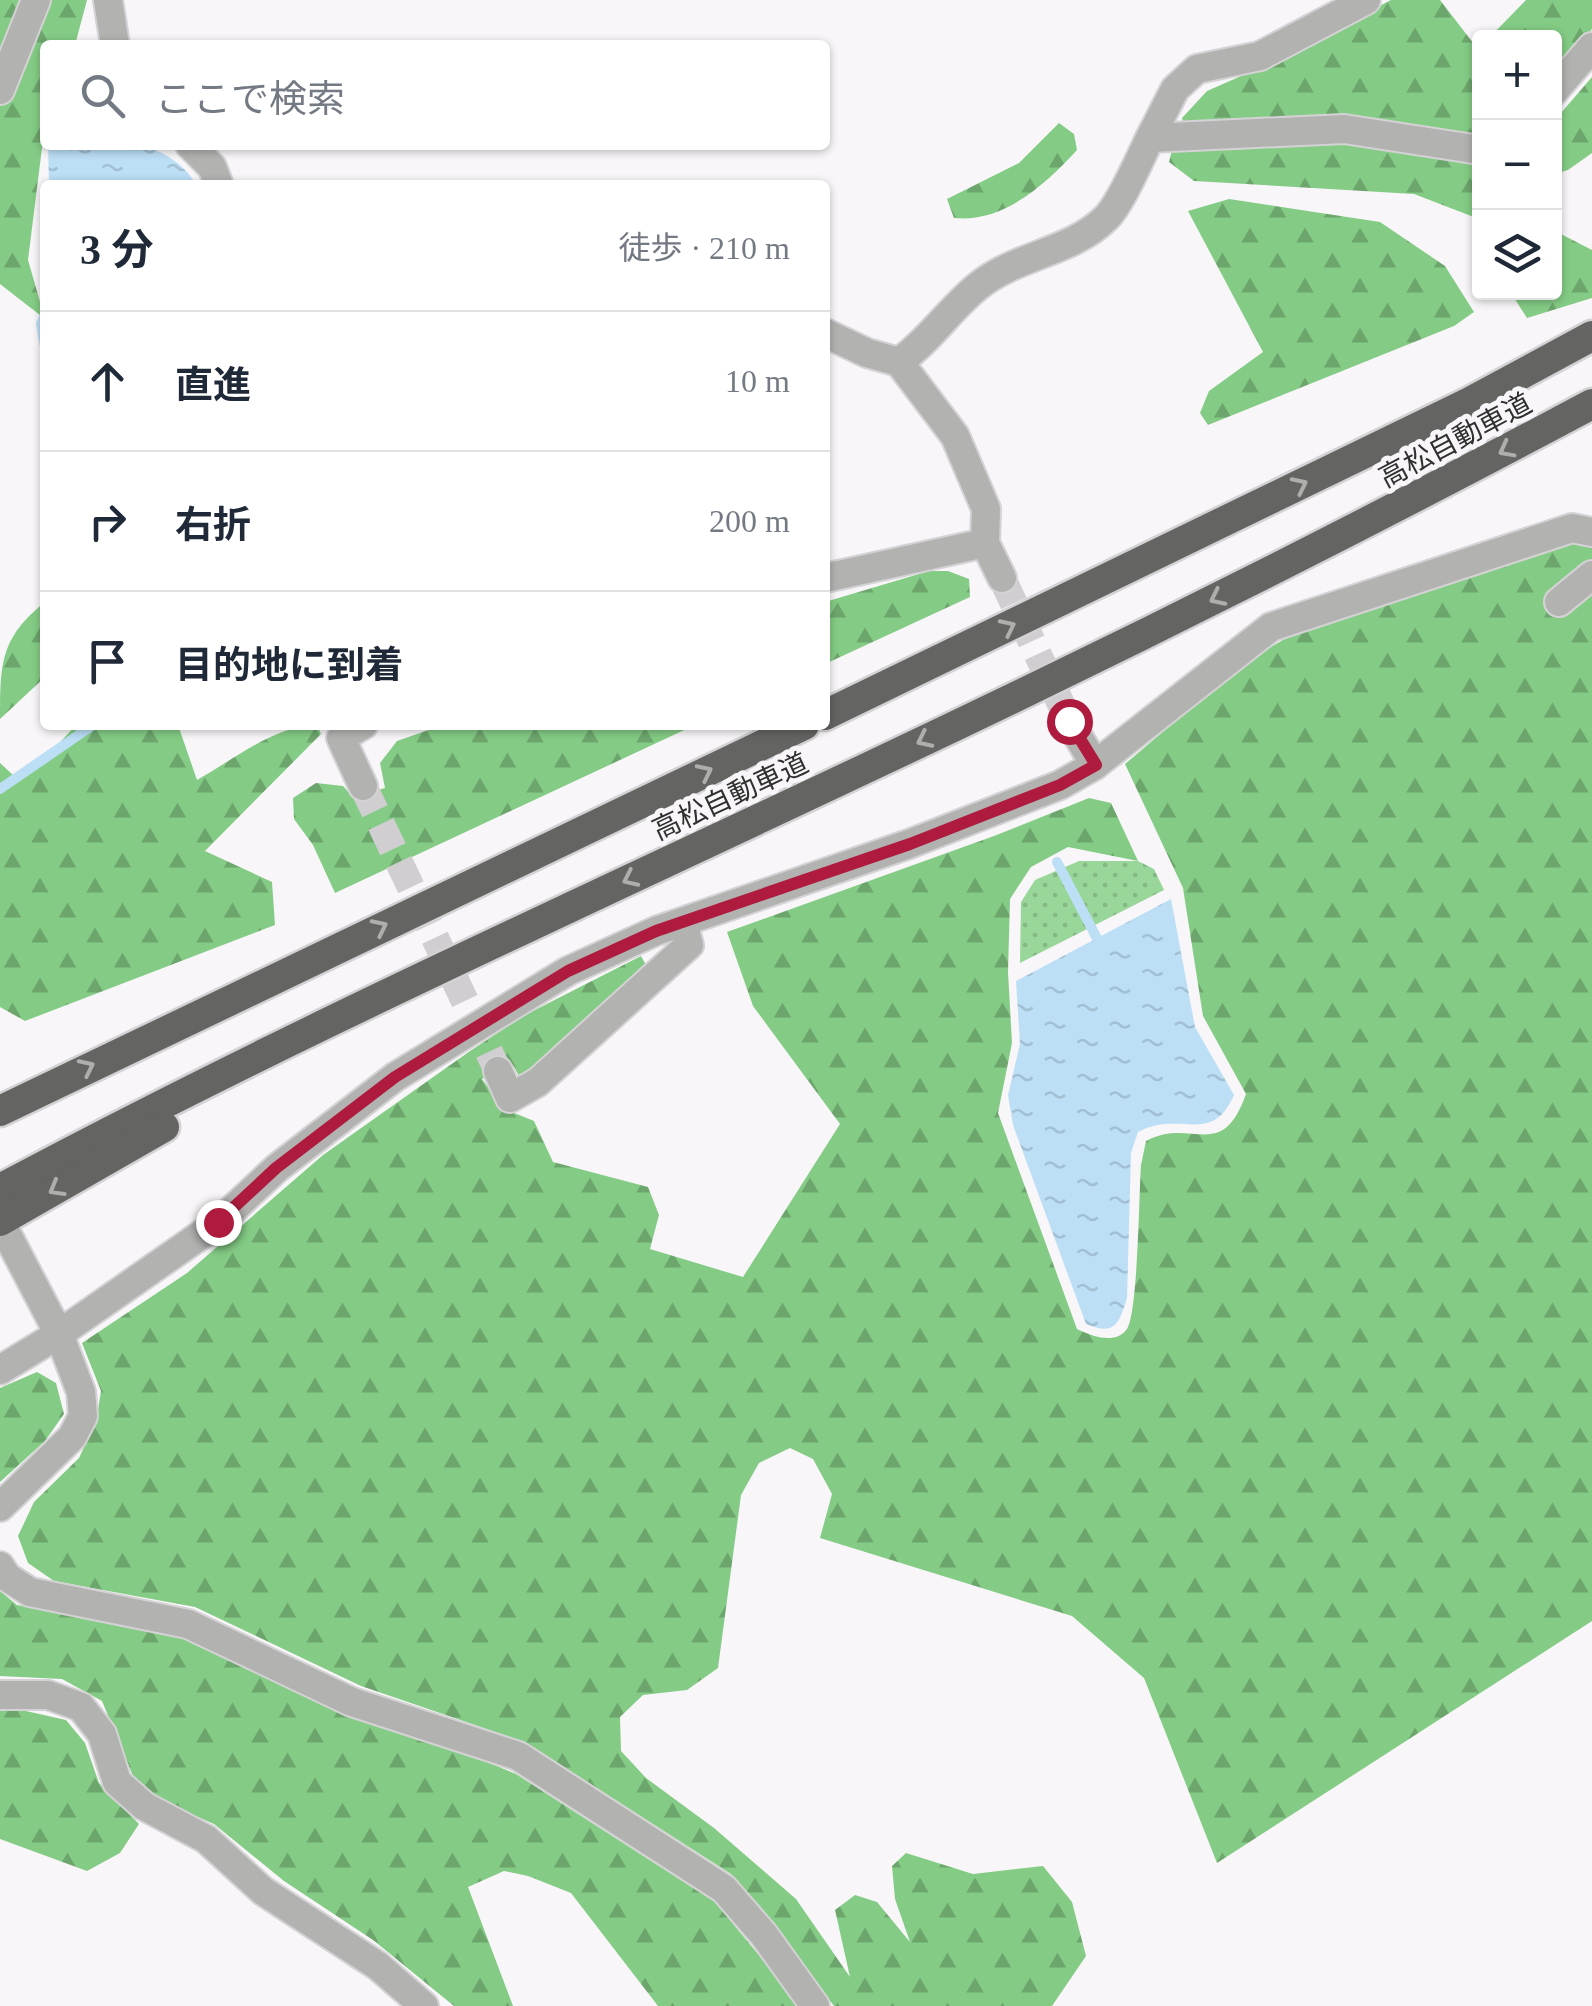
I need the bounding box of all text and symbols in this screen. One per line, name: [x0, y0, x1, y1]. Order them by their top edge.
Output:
map controls: [1472, 30, 1562, 300]
button: +: [1472, 30, 1562, 120]
search box: [40, 40, 830, 150]
icon: search: [75, 68, 130, 123]
text: ここで検索: [155, 78, 345, 120]
button: −: [1472, 120, 1562, 210]
button: layers: [1472, 210, 1562, 300]
text: 3 分: [80, 227, 154, 273]
text: 徒歩 · 210 m: [618, 230, 790, 266]
icon: ahead: [80, 354, 135, 409]
text: 10 m: [725, 363, 790, 399]
text: 直進: [175, 364, 251, 406]
street label: 高松自動車道: [1374, 387, 1537, 494]
one-way arrow: [1498, 438, 1516, 457]
one-way arrow: [1290, 477, 1308, 497]
icon: right: [80, 494, 135, 549]
text: 200 m: [709, 503, 790, 539]
text: 右折: [175, 504, 251, 546]
one-way arrow: [1209, 586, 1227, 605]
one-way arrow: [997, 620, 1015, 640]
icon: arrive: [80, 634, 135, 689]
text: 目的地に到着: [175, 644, 403, 686]
route start: [1047, 699, 1093, 745]
one-way arrow: [917, 728, 935, 748]
street label: 高松自動車道: [648, 747, 813, 846]
one-way arrow: [695, 765, 713, 785]
one-way arrow: [622, 866, 640, 886]
one-way arrow: [370, 920, 388, 940]
one-way arrow: [77, 1060, 95, 1080]
one-way arrow: [49, 1176, 67, 1196]
route end: [196, 1200, 242, 1246]

